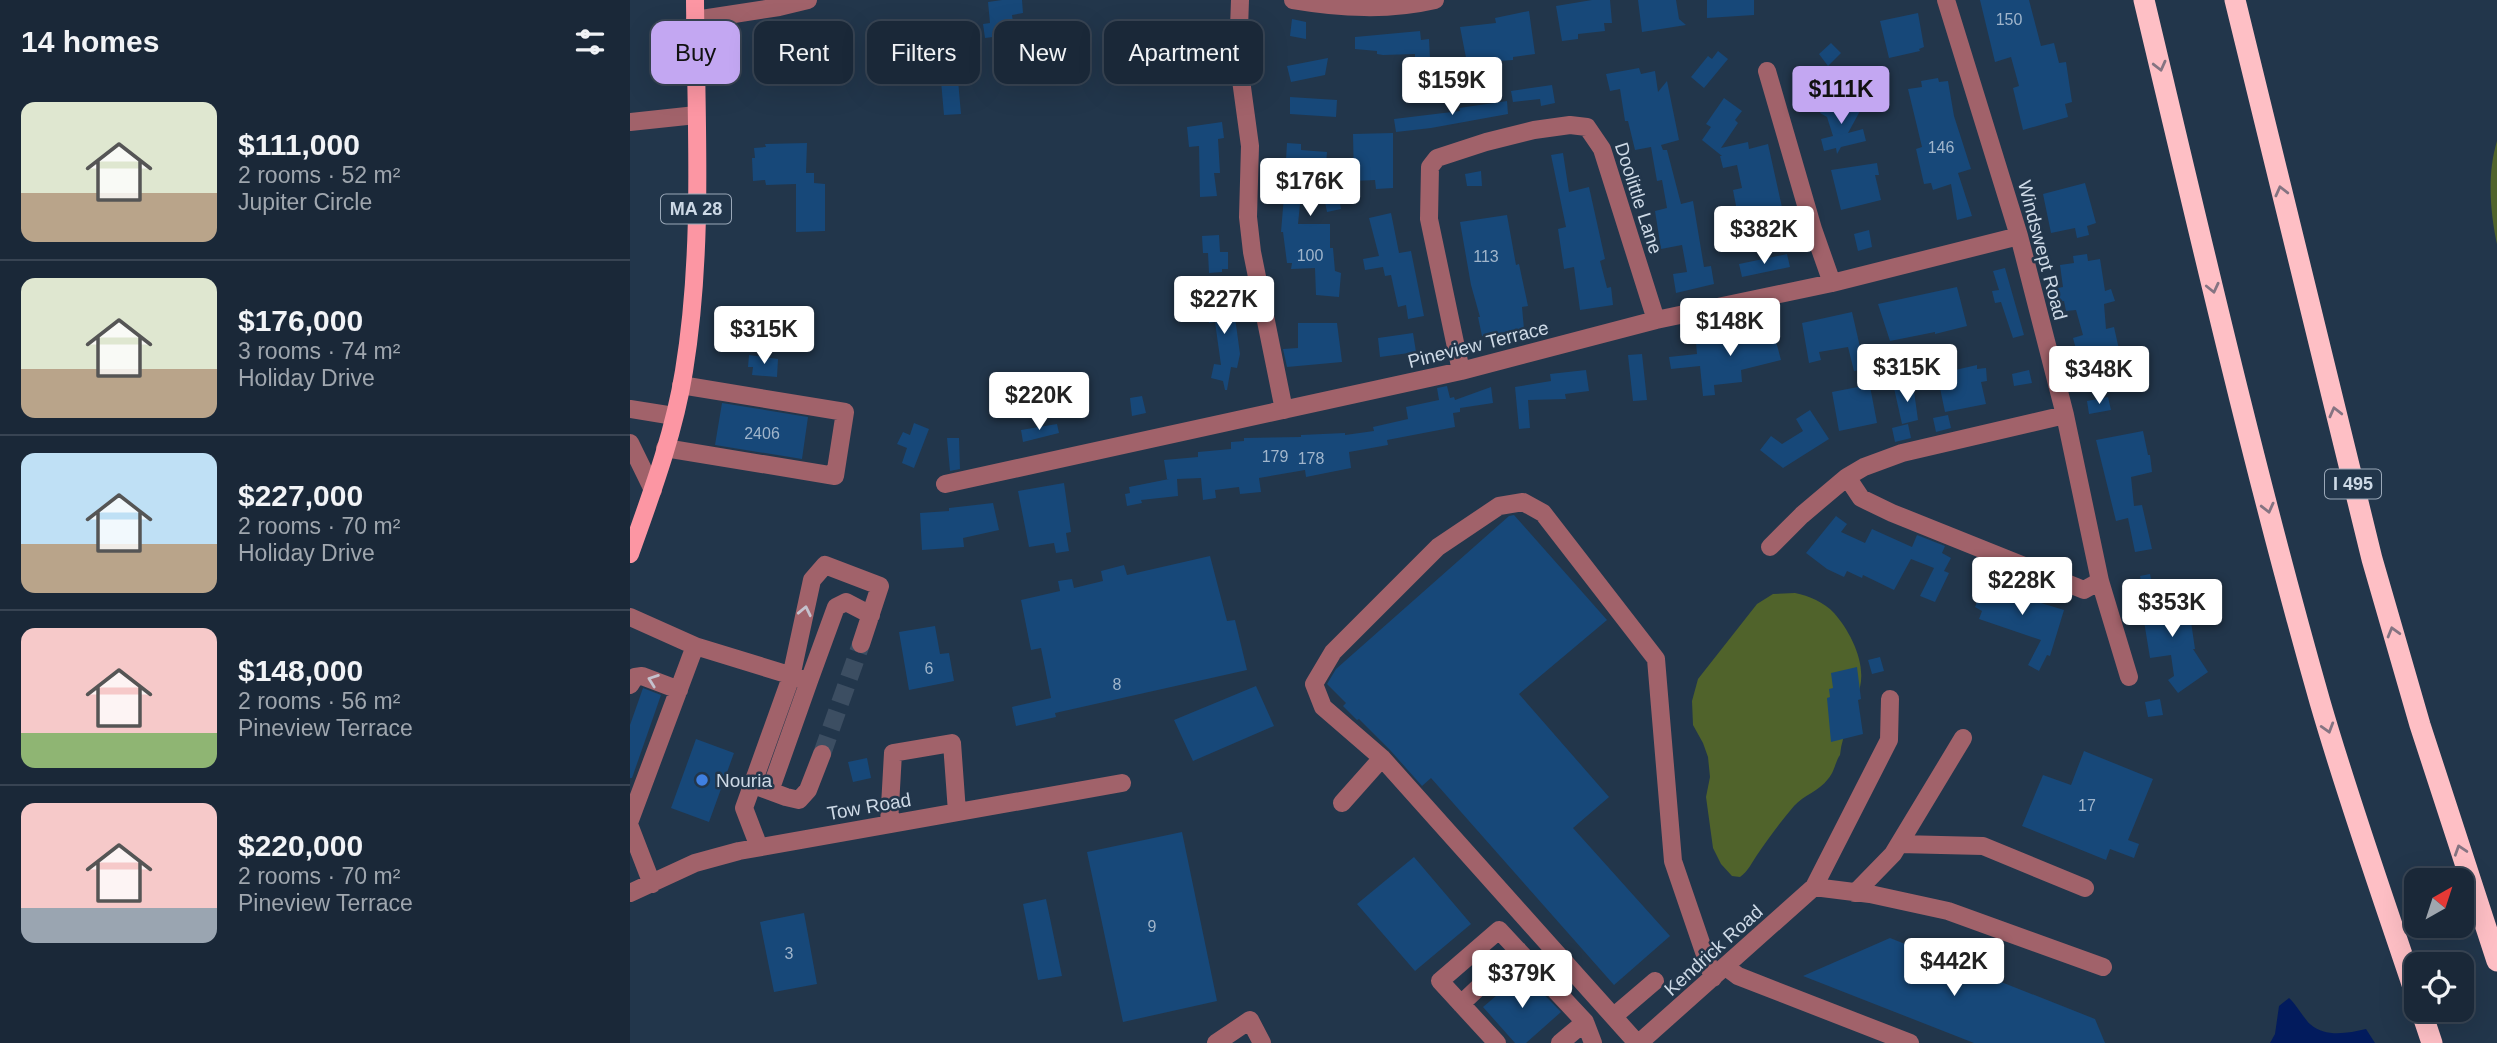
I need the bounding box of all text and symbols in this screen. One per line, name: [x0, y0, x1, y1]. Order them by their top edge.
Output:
house number: 150: [1996, 11, 2022, 28]
chip: Buy: [651, 21, 740, 84]
chip: Rent: [754, 21, 853, 84]
chip: Filters: [867, 21, 980, 84]
chip: New: [994, 21, 1090, 84]
chip: Apartment: [1104, 21, 1263, 84]
icon: filters: [571, 23, 609, 61]
text: 14 homes: [21, 25, 159, 58]
pin: $159K: [1403, 58, 1501, 117]
one-way arrow: [2152, 60, 2166, 72]
pin: $111K: [1792, 66, 1890, 126]
text: $159K: [1418, 67, 1486, 93]
text: $111K: [1808, 76, 1874, 102]
text: $111,000: [238, 128, 360, 161]
icon: home: [77, 130, 161, 214]
house number: 146: [1928, 139, 1954, 156]
street label: Doolittle Lane: [1611, 140, 1666, 257]
pin: $176K: [1261, 158, 1359, 218]
text: 2 rooms · 52 m²: [238, 162, 400, 188]
text: $176K: [1276, 168, 1344, 194]
street label: Windswept Road: [2014, 178, 2071, 322]
one-way arrow: [2275, 185, 2289, 197]
text: Jupiter Circle: [238, 189, 372, 215]
road number: MA 28: [661, 194, 731, 224]
pin: $382K: [1715, 206, 1813, 266]
text: $382K: [1730, 216, 1798, 242]
house number: 100: [1297, 247, 1323, 264]
house number: 113: [1473, 248, 1499, 265]
pin: $227K: [1175, 276, 1273, 336]
one-way arrow: [2205, 281, 2219, 293]
text: $227K: [1190, 286, 1258, 312]
pin: $148K: [1681, 298, 1779, 358]
text: $176,000: [238, 304, 363, 337]
icon: home: [77, 306, 161, 390]
pin: $315K: [715, 306, 813, 366]
text: $148K: [1696, 308, 1764, 334]
text: $315K: [730, 316, 798, 342]
street label: Pineview Terrace: [1406, 317, 1551, 372]
text: 3 rooms · 74 m²: [238, 338, 400, 364]
pin: $315K: [1858, 344, 1956, 404]
pin: $348K: [2050, 346, 2148, 406]
text: $315K: [1873, 354, 1941, 380]
text: $348K: [2065, 356, 2133, 382]
text: Holiday Drive: [238, 365, 375, 391]
pin: $220K: [990, 372, 1088, 432]
text: $220K: [1005, 382, 1073, 408]
one-way arrow: [2329, 406, 2343, 418]
house number: 2406: [744, 425, 780, 442]
house number: 179: [1262, 448, 1288, 465]
house number: 178: [1298, 450, 1324, 467]
road number: I 495: [2325, 470, 2381, 498]
text: $227,000: [238, 479, 363, 512]
icon: home: [77, 481, 161, 565]
one-way arrow: [2260, 502, 2274, 514]
text: 2 rooms · 70 m²: [238, 513, 400, 539]
text: Holiday Drive: [238, 540, 375, 566]
pin: $228K: [1973, 558, 2071, 617]
text: $228K: [1988, 567, 2056, 593]
pin: $353K: [2123, 580, 2221, 639]
text: $353K: [2138, 589, 2206, 615]
one-way arrow: [797, 605, 812, 617]
one-way arrow: [2386, 626, 2401, 638]
text: $148,000: [238, 654, 363, 687]
icon: home: [77, 656, 161, 740]
house number: 6: [925, 660, 934, 677]
one-way arrow: [647, 674, 659, 688]
house number: 8: [1113, 676, 1122, 693]
text: 2 rooms · 56 m²: [238, 688, 400, 714]
text: Pineview Terrace: [238, 715, 413, 741]
one-way arrow: [2320, 721, 2334, 733]
place label: Nouria: [716, 770, 772, 791]
marker: Nouria: [694, 772, 710, 788]
street label: Tow Road: [826, 789, 913, 824]
house number: 17: [2078, 797, 2096, 814]
text: $220,000: [238, 829, 363, 862]
icon: home: [77, 831, 161, 915]
one-way arrow: [2453, 844, 2468, 856]
text: 2 rooms · 70 m²: [238, 863, 400, 889]
north arrow: [2404, 868, 2474, 938]
map controls: [2404, 868, 2474, 1022]
text: Pineview Terrace: [238, 890, 413, 916]
street label: Kendrick Road: [1660, 901, 1767, 1000]
house number: 9: [1148, 918, 1157, 935]
pin: $442K: [1905, 939, 2003, 998]
house number: 3: [785, 945, 794, 962]
text: $442K: [1920, 948, 1988, 974]
pin: $379K: [1473, 950, 1571, 1010]
button: locate: [2404, 952, 2474, 1022]
text: $379K: [1488, 960, 1556, 986]

